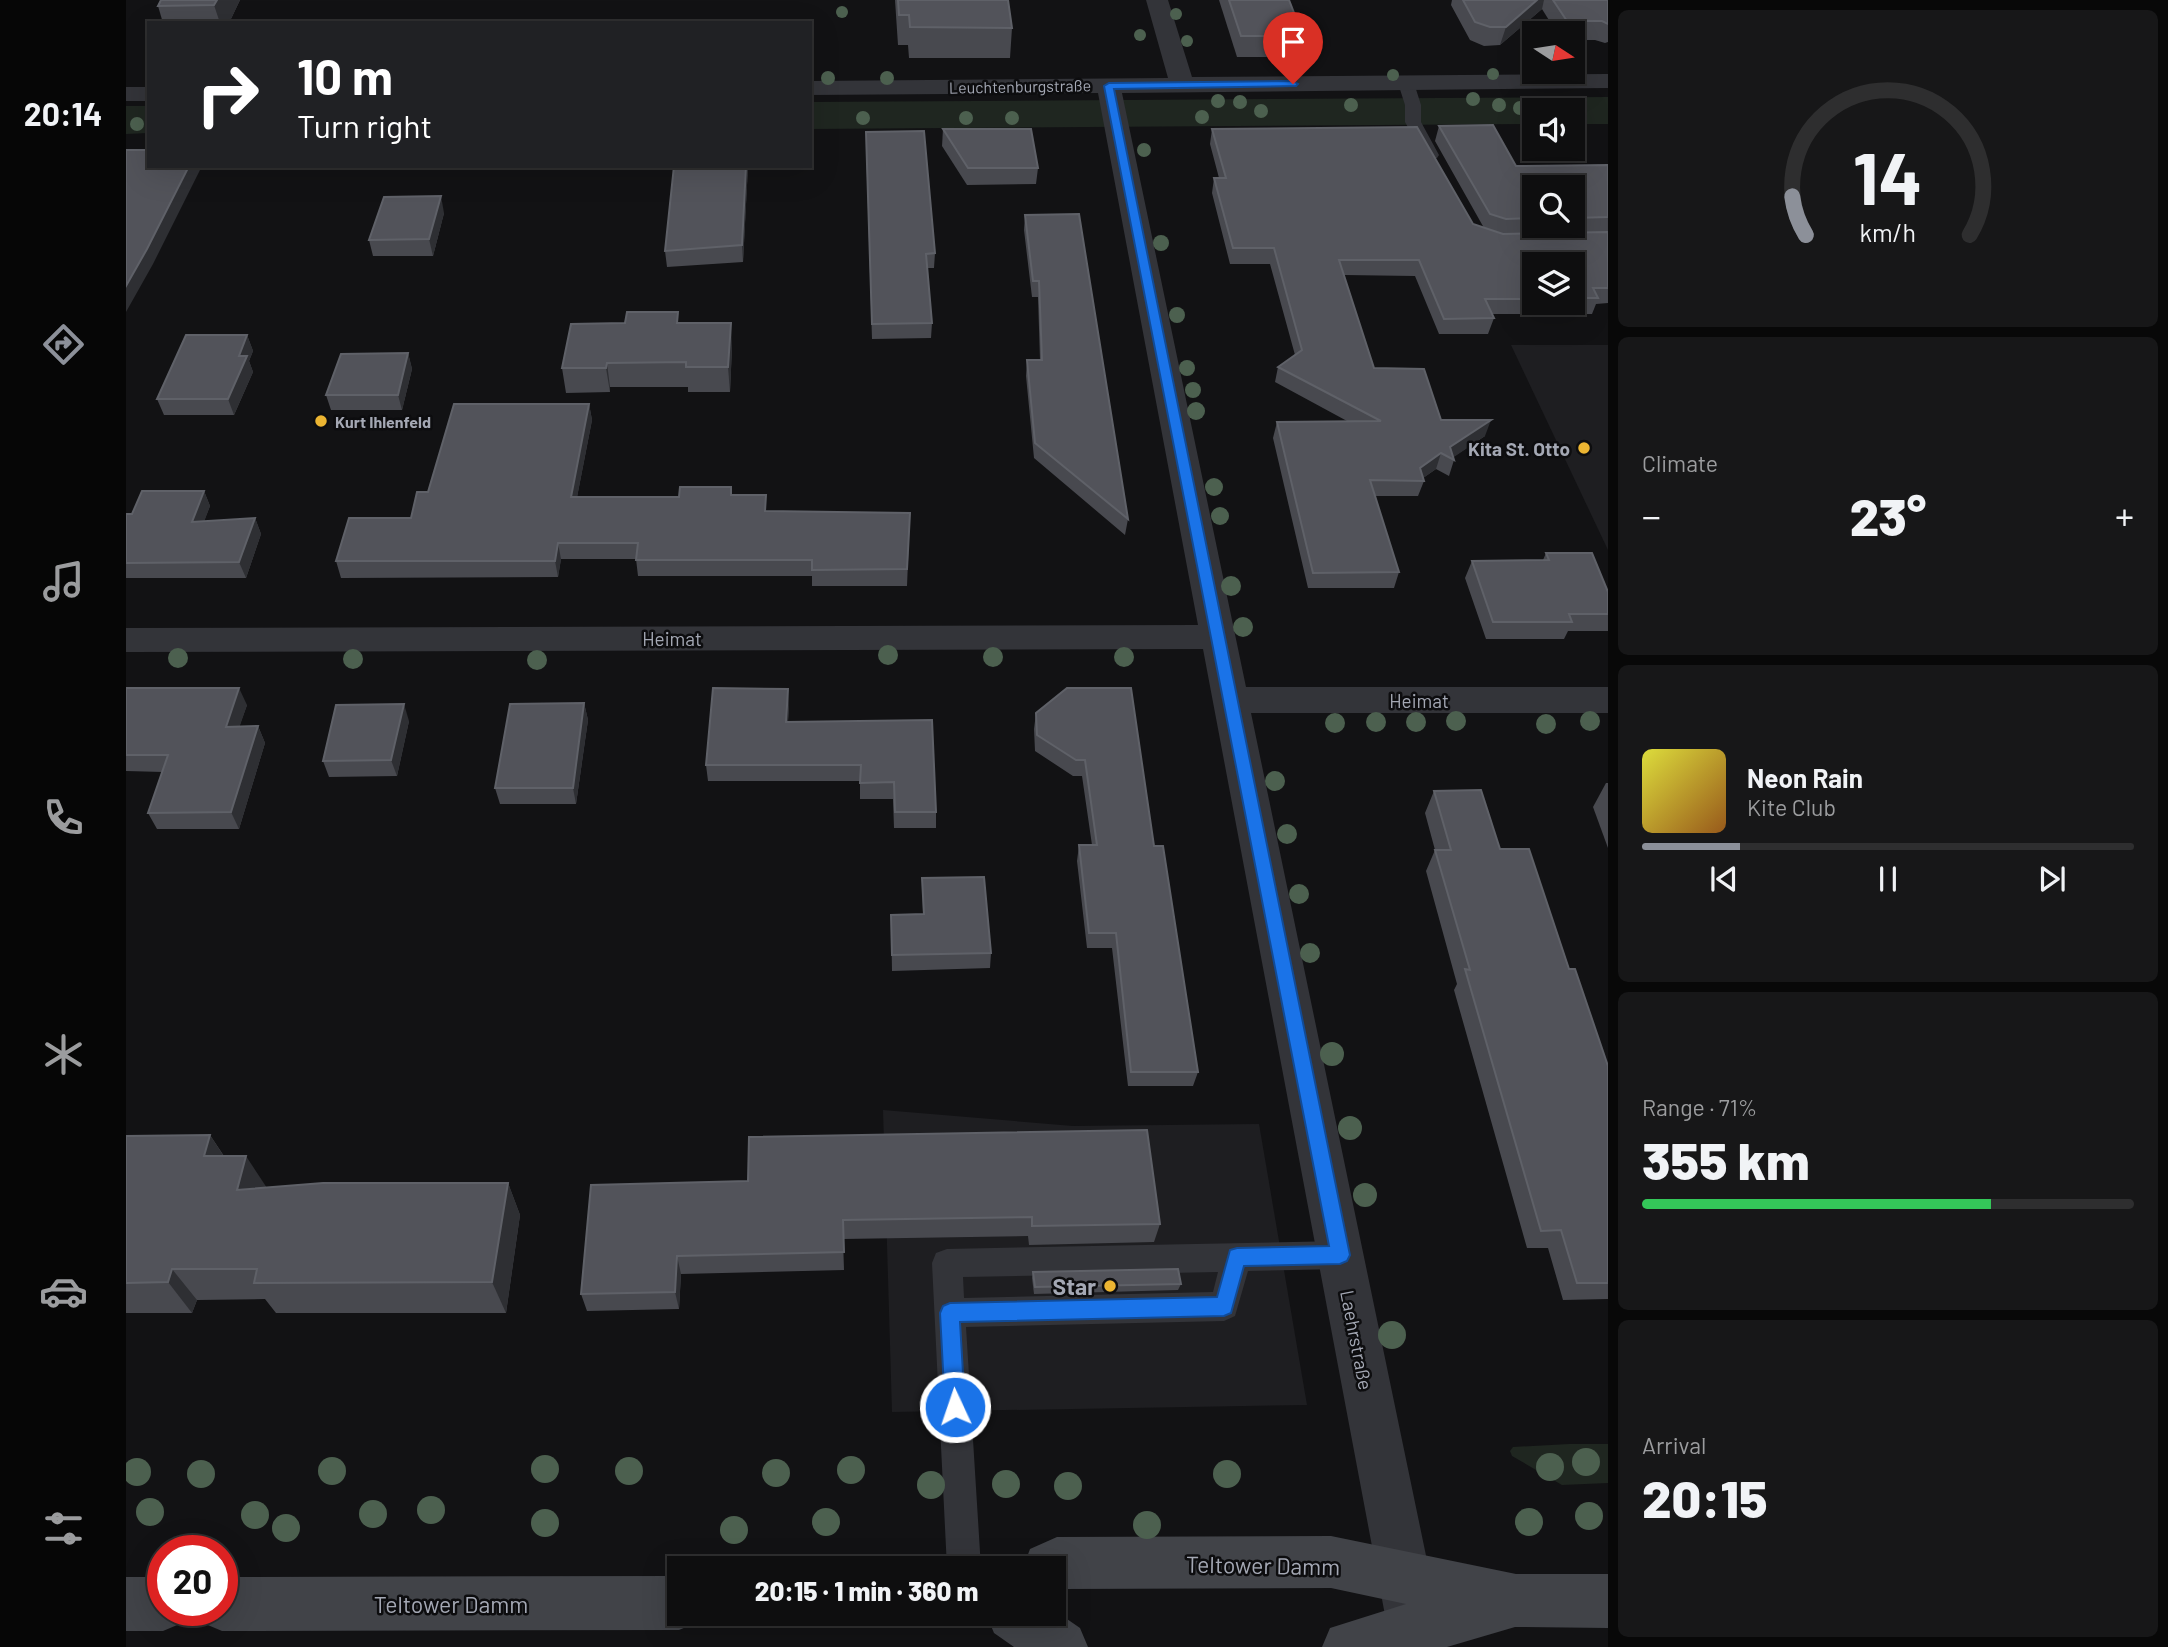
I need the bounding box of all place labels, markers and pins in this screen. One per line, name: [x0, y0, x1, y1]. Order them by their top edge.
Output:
pin: [1263, 12.0, 1323, 84]
place label: Kurt Ihlenfeld: [335, 412, 431, 431]
marker: Kurt Ihlenfeld: [313, 413, 329, 429]
place label: Kita St. Otto: [1468, 437, 1570, 460]
marker: Kita St. Otto: [1576, 440, 1592, 456]
place label: Star: [1053, 1272, 1096, 1300]
marker: Star: [1102, 1278, 1118, 1294]

